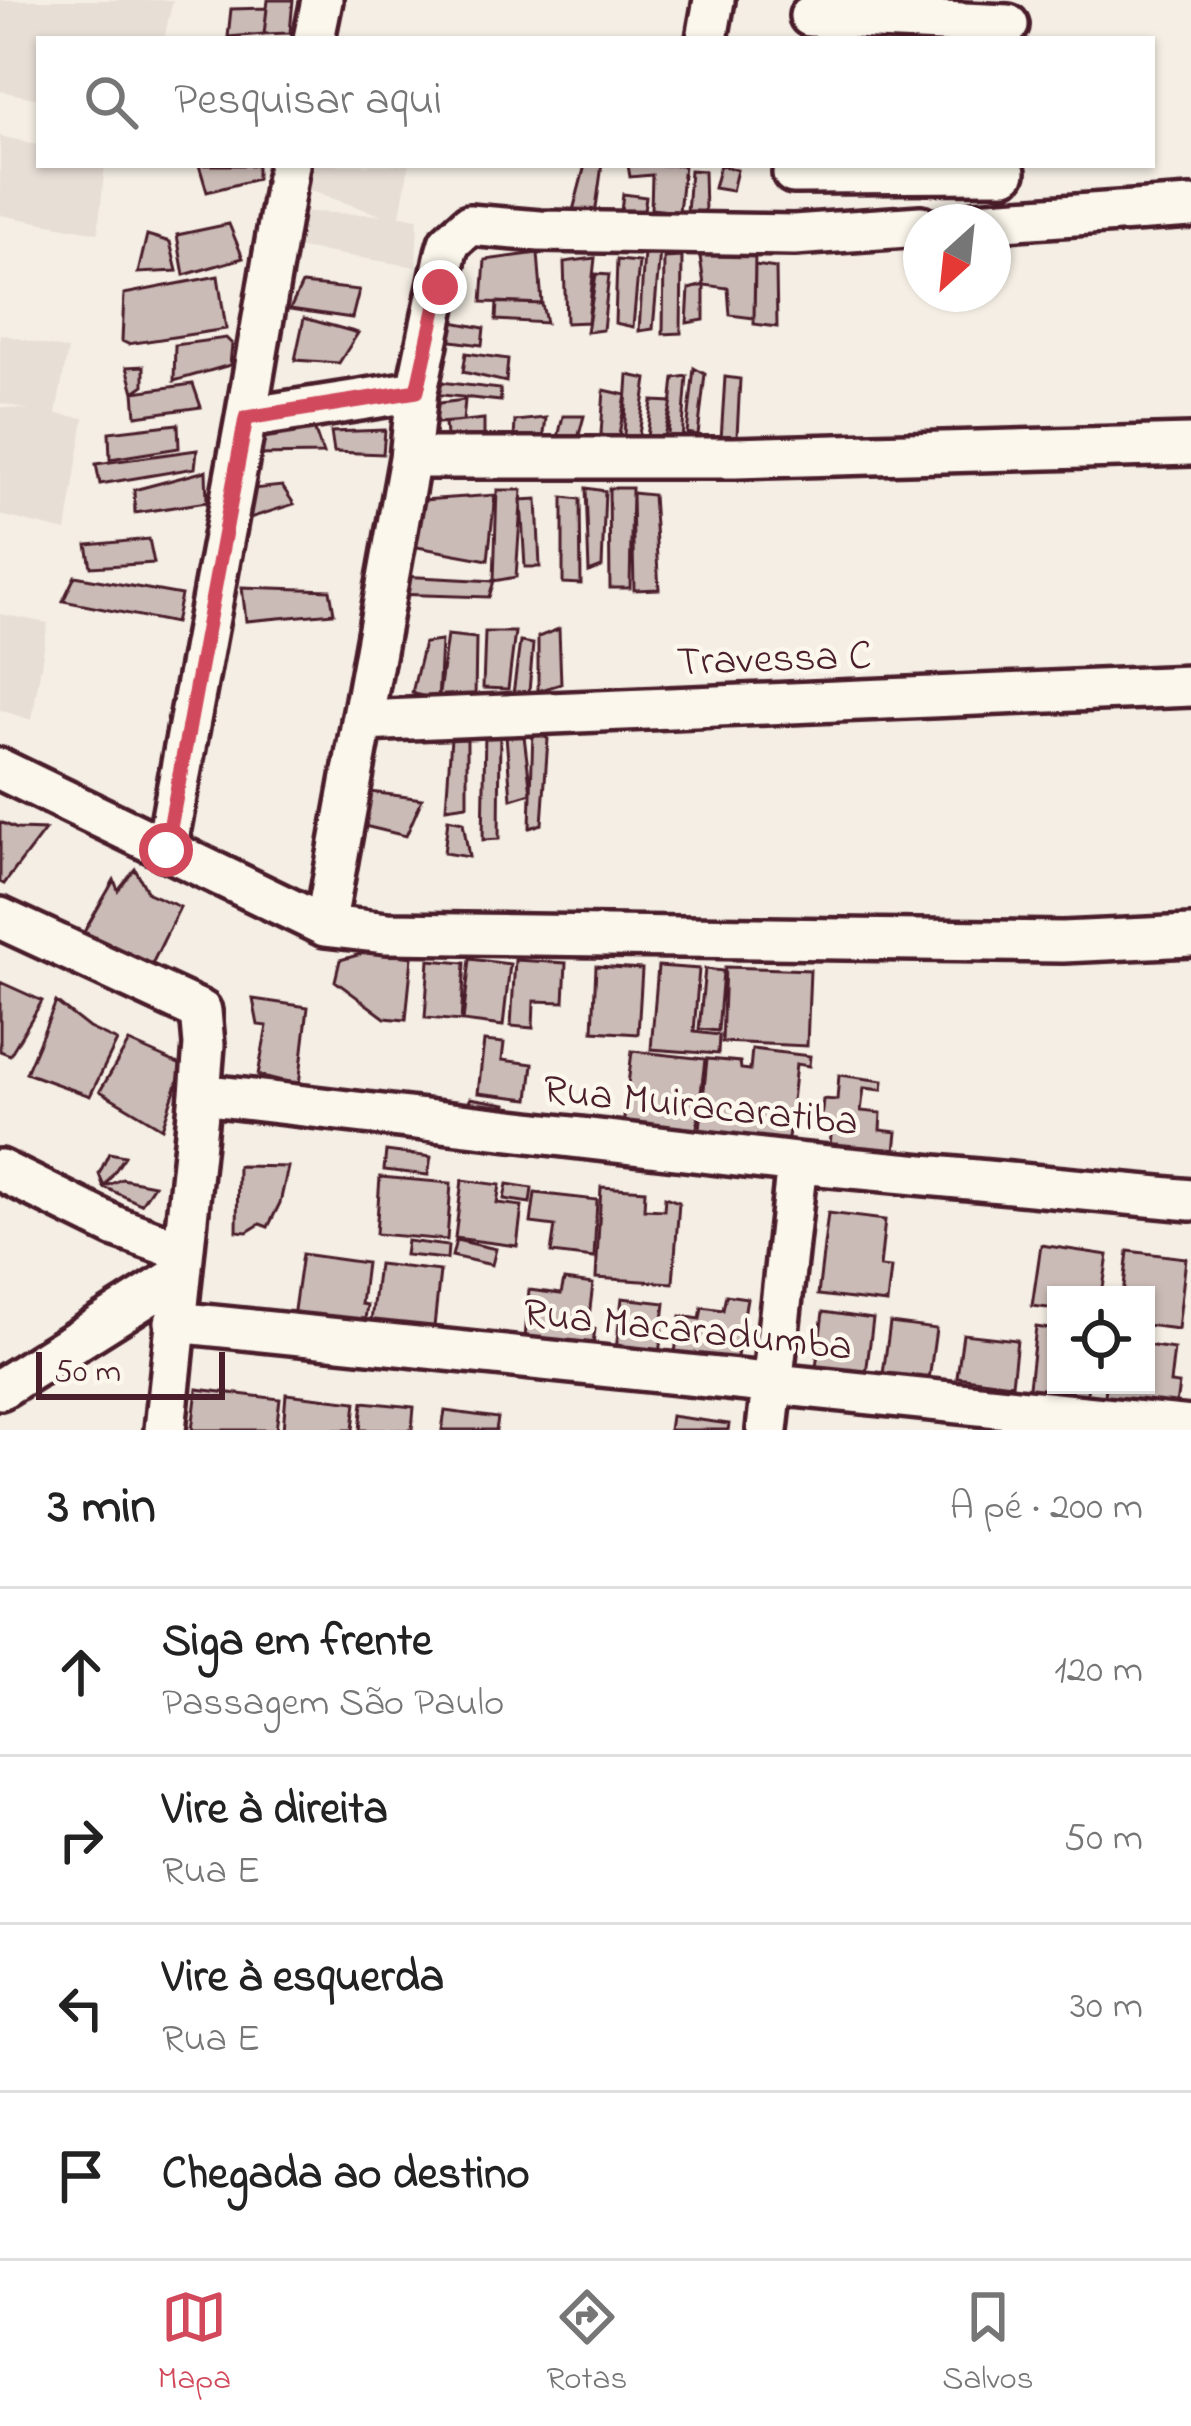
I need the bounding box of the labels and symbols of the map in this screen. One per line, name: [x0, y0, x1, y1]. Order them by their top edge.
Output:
north arrow: [903, 204, 1011, 312]
route end: [413, 260, 467, 314]
street label: Travessa C: [676, 627, 873, 694]
route start: [139, 823, 193, 877]
street label: Rua Muiracaratiba: [540, 1061, 861, 1154]
street label: Rua Macaradumba: [520, 1284, 855, 1379]
scale bar: [36, 1346, 225, 1399]

